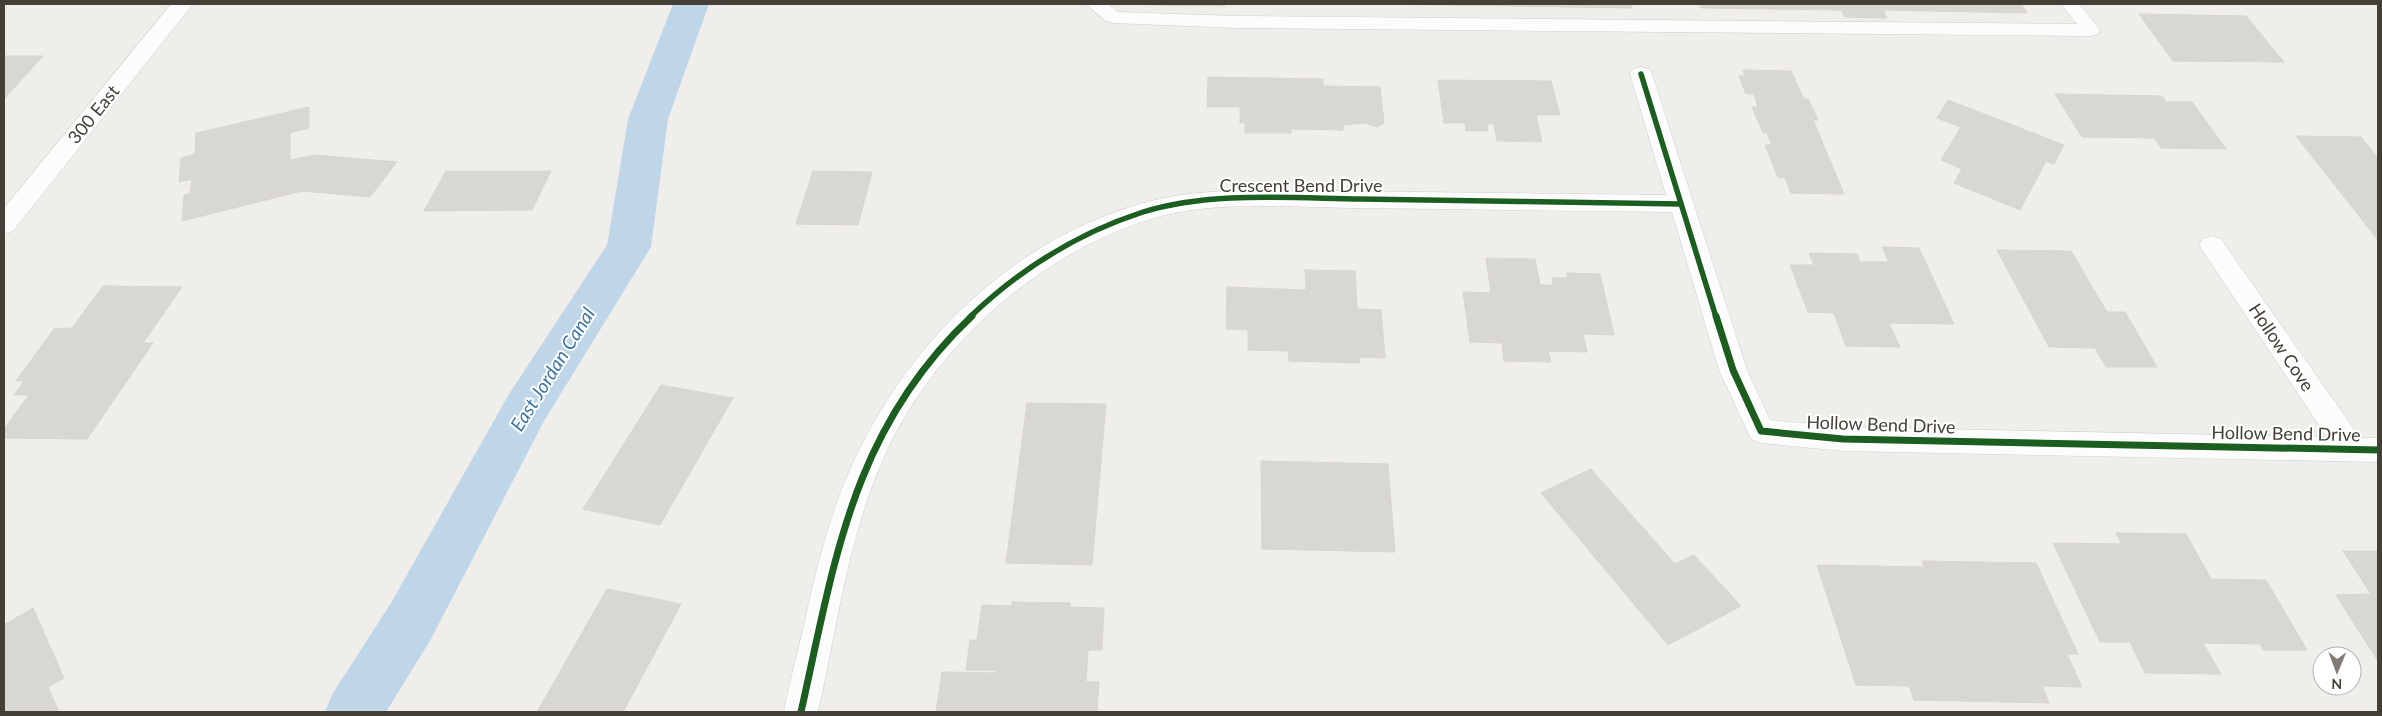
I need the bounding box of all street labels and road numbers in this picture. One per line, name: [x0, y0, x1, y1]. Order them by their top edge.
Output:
street label: 300 East: [63, 80, 124, 148]
street label: Crescent Bend Drive: [1219, 174, 1383, 196]
street label: Hollow Cove: [2245, 299, 2319, 395]
street label: Hollow Bend Drive: [1806, 410, 1956, 438]
street label: Hollow Bend Drive: [2211, 421, 2361, 445]

